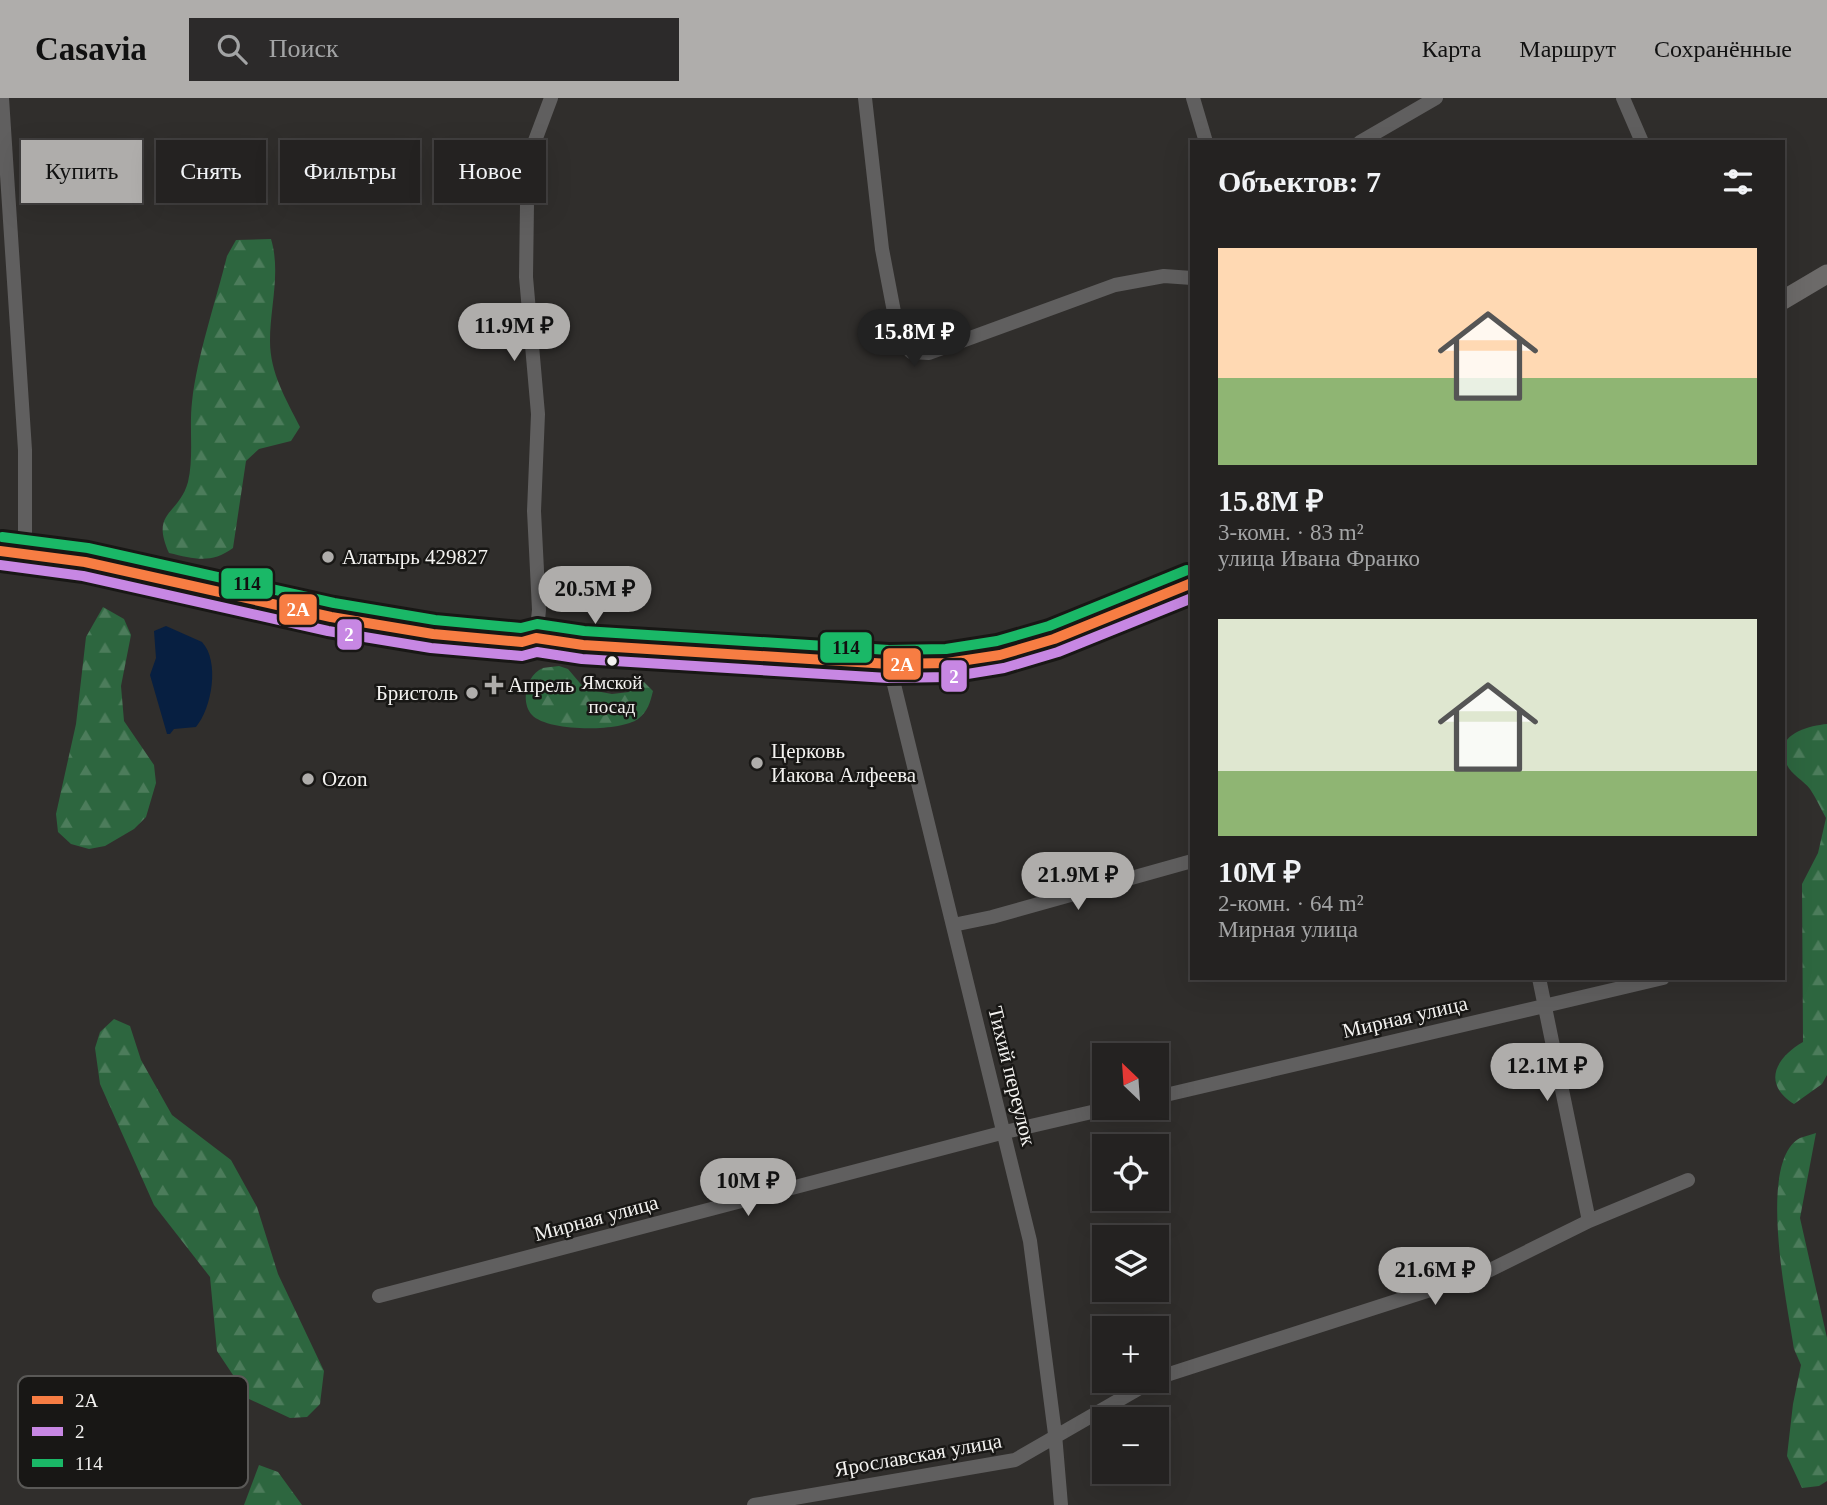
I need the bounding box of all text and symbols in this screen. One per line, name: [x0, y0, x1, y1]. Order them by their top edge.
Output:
search box: [189, 18, 679, 81]
icon: search: [213, 30, 251, 68]
text: Casavia: [35, 31, 147, 67]
text: Поиск: [269, 34, 339, 63]
text: Карта: [1422, 36, 1481, 62]
text: Маршрут: [1519, 36, 1616, 62]
text: Сохранённые: [1654, 36, 1792, 62]
chip: Купить: [21, 140, 142, 203]
chip: Снять: [156, 140, 266, 203]
chip: Фильтры: [280, 140, 420, 203]
chip: Новое: [434, 140, 546, 203]
icon: filters: [1719, 163, 1757, 201]
text: Объектов: 7: [1218, 165, 1381, 198]
icon: home: [1425, 293, 1551, 419]
pin: 11.9M ₽: [449, 303, 579, 363]
pin: 15.8M ₽: [849, 310, 979, 369]
text: 11.9M ₽: [474, 313, 554, 338]
text: 15.8M ₽: [873, 319, 955, 344]
text: 15.8M ₽: [1218, 484, 1324, 517]
text: 3-комн. · 83 m²: [1218, 520, 1364, 545]
place label: Алатырь 429827: [342, 545, 488, 569]
text: улица Ивана Франко: [1218, 546, 1420, 571]
marker: Алатырь 429827: [320, 549, 336, 565]
pin: 20.5M ₽: [530, 566, 660, 626]
line badge: 114: [220, 567, 274, 600]
text: 114: [233, 573, 261, 594]
text: 20.5M ₽: [554, 576, 636, 601]
line badge: 2А: [278, 593, 318, 626]
text: 2А: [286, 599, 310, 620]
line badge: 2: [336, 618, 363, 651]
text: 2: [344, 624, 354, 645]
line badge: 114: [819, 631, 873, 664]
text: 114: [832, 637, 860, 658]
line badge: 2А: [882, 647, 922, 681]
marker: Ямской посад: [605, 654, 619, 668]
text: 2А: [890, 654, 914, 675]
line badge: 2: [940, 659, 968, 693]
icon: home: [1425, 664, 1551, 790]
text: 2: [949, 666, 959, 687]
place label: Ямской посад: [581, 672, 643, 717]
place label: Апрель: [508, 673, 574, 697]
marker: Апрель: [486, 677, 502, 693]
place label: Бристоль: [376, 681, 458, 705]
marker: Бристоль: [464, 685, 480, 701]
place label: Церковь Иакова Алфеева: [771, 739, 917, 787]
marker: Церковь Иакова Алфеева: [749, 755, 765, 771]
place label: Ozon: [322, 767, 368, 791]
marker: Ozon: [300, 771, 316, 787]
pin: 21.9M ₽: [1013, 852, 1143, 912]
text: 10M ₽: [1218, 855, 1301, 888]
text: 21.9M ₽: [1037, 862, 1119, 887]
text: 2-комн. · 64 m²: [1218, 891, 1364, 916]
text: Мирная улица: [1218, 917, 1358, 942]
street label: Мирная улица: [1340, 991, 1471, 1043]
street label: Тихий переулок: [983, 1004, 1041, 1149]
north arrow: [1092, 1043, 1169, 1120]
map controls: [1092, 1043, 1169, 1484]
pin: 12.1M ₽: [1482, 1044, 1612, 1103]
text: 12.1M ₽: [1506, 1053, 1588, 1078]
button: locate: [1092, 1134, 1169, 1211]
pin: 10M ₽: [699, 1158, 797, 1218]
text: 10M ₽: [716, 1168, 780, 1193]
street label: Мирная улица: [531, 1190, 661, 1246]
button: layers: [1092, 1225, 1169, 1302]
pin: 21.6M ₽: [1370, 1248, 1500, 1307]
text: 21.6M ₽: [1394, 1257, 1476, 1282]
button: +: [1092, 1316, 1169, 1393]
legend: [18, 1376, 248, 1488]
text: 2А: [75, 1390, 99, 1411]
button: −: [1092, 1407, 1169, 1484]
text: 2: [75, 1421, 85, 1442]
street label: Ярославская улица: [832, 1428, 1004, 1482]
text: 114: [75, 1453, 103, 1474]

